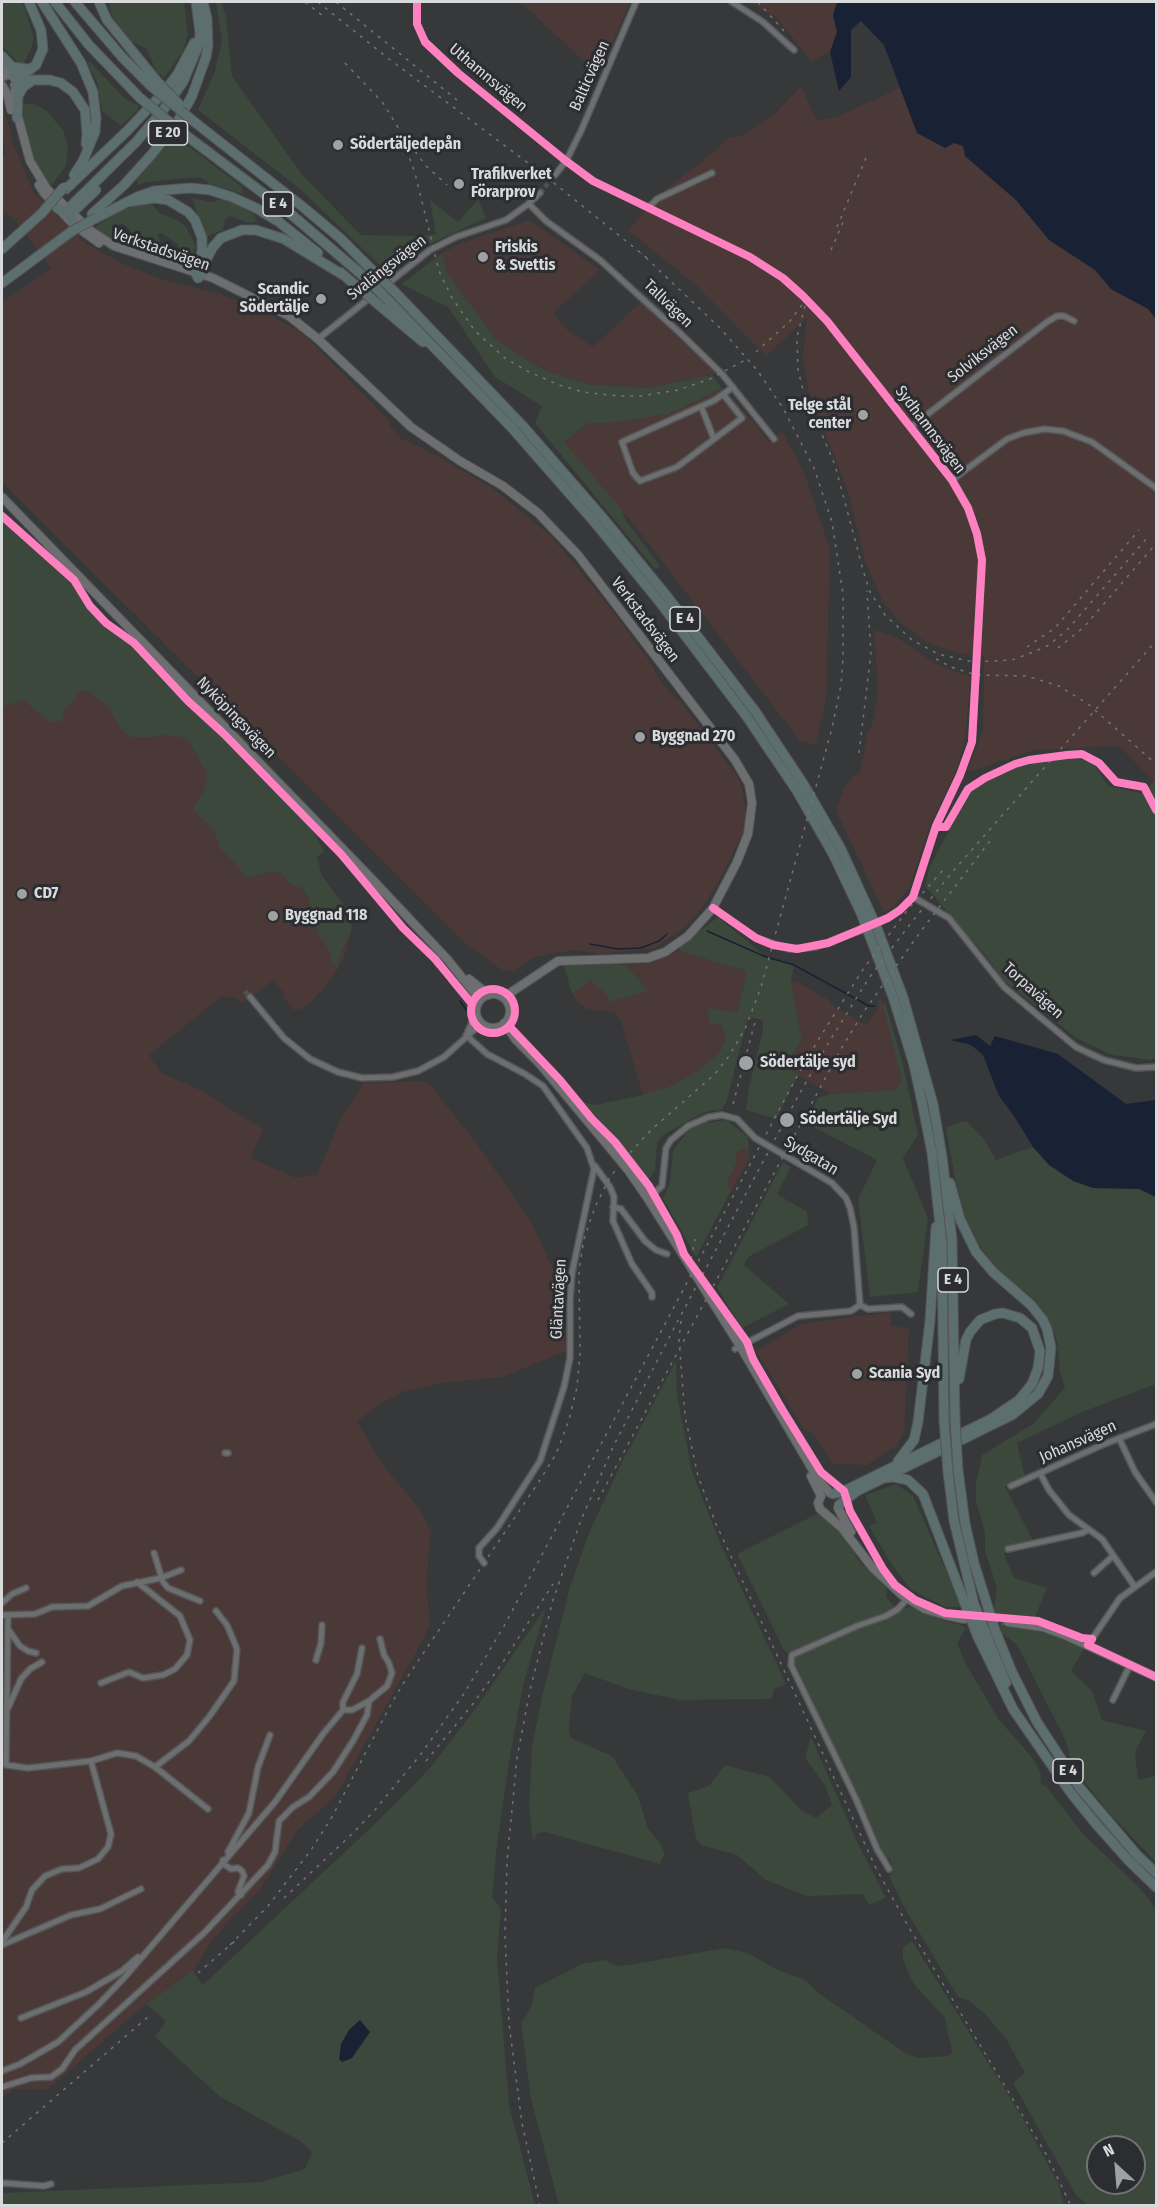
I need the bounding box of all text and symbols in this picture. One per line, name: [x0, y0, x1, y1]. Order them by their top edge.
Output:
street label: Balticvägen: [566, 38, 614, 114]
street label: Uthamnsvägen: [445, 40, 531, 116]
road number: E 20: [148, 121, 188, 145]
place label: Södertäljedepån: [350, 135, 461, 155]
marker: Södertäljedepån: [331, 138, 345, 152]
place label: Trafikverket Förarprov: [471, 165, 552, 203]
marker: Trafikverket Förarprov: [452, 177, 466, 191]
road number: E 4: [263, 192, 293, 216]
street label: Verkstadsvägen: [110, 224, 212, 276]
street label: Svalängsvägen: [344, 231, 430, 305]
place label: Friskis & Svettis: [495, 238, 555, 276]
marker: Friskis & Svettis: [476, 250, 490, 264]
street label: Tallvägen: [639, 276, 697, 332]
place label: Scandic Södertälje: [240, 280, 309, 318]
marker: Scandic Södertälje: [314, 292, 328, 306]
street label: Solviksvägen: [944, 321, 1022, 387]
street label: Sydhamnsvägen: [891, 382, 969, 478]
place label: Telge stål center: [788, 396, 851, 434]
marker: Telge stål center: [856, 408, 870, 422]
street label: Verkstadsvägen: [607, 574, 683, 666]
road number: E 4: [670, 607, 700, 631]
street label: Nyköpingsvägen: [192, 673, 280, 763]
place label: Byggnad 270: [652, 727, 736, 747]
marker: Byggnad 270: [633, 730, 647, 744]
place label: CD7: [34, 884, 58, 904]
marker: CD7: [15, 887, 29, 901]
place label: Byggnad 118: [285, 906, 367, 926]
marker: Byggnad 118: [266, 909, 280, 923]
street label: Torpavägen: [999, 959, 1067, 1023]
place label: Södertälje syd: [760, 1053, 856, 1073]
marker: Södertälje syd: [737, 1054, 755, 1072]
place label: Södertälje Syd: [800, 1110, 897, 1130]
marker: Södertälje Syd: [778, 1111, 796, 1129]
street label: Sydgatan: [780, 1132, 842, 1180]
street label: Gläntavägen: [547, 1258, 571, 1340]
road number: E 4: [938, 1268, 968, 1292]
place label: Scania Syd: [869, 1364, 940, 1384]
marker: Scania Syd: [850, 1367, 864, 1381]
street label: Johansvägen: [1037, 1416, 1119, 1468]
road number: E 4: [1053, 1759, 1083, 1783]
north arrow: [1086, 2135, 1146, 2195]
text: N: [1100, 2140, 1117, 2161]

